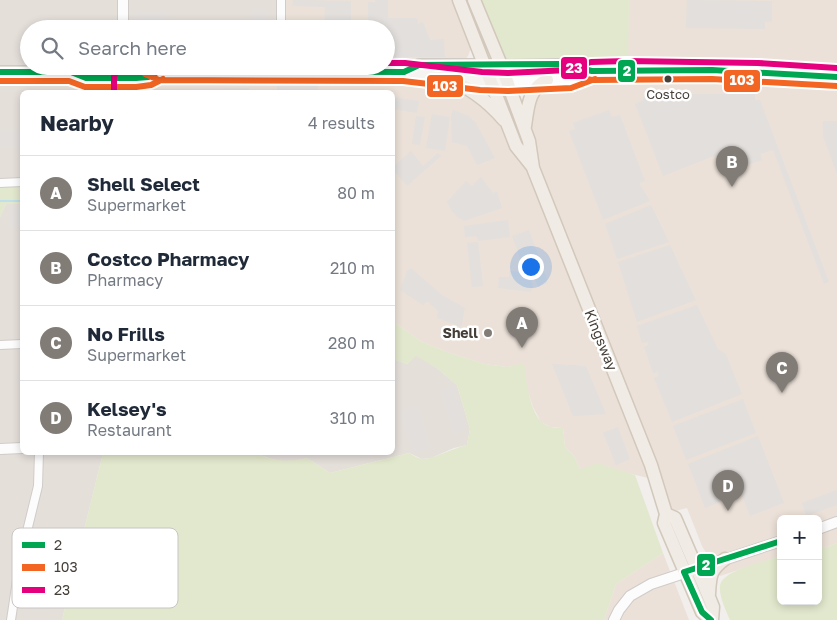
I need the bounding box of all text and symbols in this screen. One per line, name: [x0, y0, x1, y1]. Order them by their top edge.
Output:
search box: [20, 20, 395, 75]
icon: search: [38, 34, 66, 62]
text: Search here: [78, 36, 187, 59]
line badge: 23: [560, 56, 588, 80]
text: 23: [565, 59, 583, 76]
line badge: 2: [617, 59, 636, 83]
text: 2: [623, 62, 632, 79]
line badge: 103: [723, 69, 761, 93]
text: 103: [730, 71, 754, 88]
line badge: 103: [426, 74, 464, 98]
marker: Costco: [663, 74, 673, 84]
text: 103: [433, 77, 457, 94]
place label: Costco: [646, 86, 690, 102]
text: Nearby: [40, 110, 114, 136]
text: 4 results: [308, 113, 375, 133]
pin: B: [716, 146, 748, 187]
text: Shell Select: [87, 172, 200, 195]
text: A: [50, 183, 62, 203]
text: 80 m: [337, 183, 375, 203]
text: Supermarket: [87, 195, 186, 215]
text: Costco Pharmacy: [87, 247, 249, 270]
your location: [518, 254, 544, 280]
text: B: [50, 258, 62, 278]
text: 210 m: [330, 258, 375, 278]
text: Pharmacy: [87, 270, 163, 290]
pin: A: [506, 307, 538, 348]
street label: Kingsway: [581, 307, 621, 373]
text: No Frills: [87, 322, 165, 345]
place label: Shell: [443, 324, 478, 341]
marker: Shell: [482, 327, 494, 339]
text: C: [50, 333, 62, 353]
text: 280 m: [328, 333, 375, 353]
text: Supermarket: [87, 345, 186, 365]
pin: C: [766, 352, 798, 393]
text: Kelsey's: [87, 397, 167, 420]
text: D: [50, 408, 62, 428]
text: 310 m: [330, 408, 375, 428]
text: Restaurant: [87, 420, 172, 440]
pin: D: [712, 470, 744, 511]
map controls: [777, 515, 822, 605]
button: +: [777, 515, 822, 560]
legend: [12, 528, 178, 608]
text: 2: [54, 536, 62, 553]
line badge: 2: [696, 553, 716, 577]
text: 2: [702, 556, 711, 573]
text: 103: [54, 558, 78, 575]
button: −: [777, 560, 822, 605]
text: 23: [54, 581, 70, 598]

